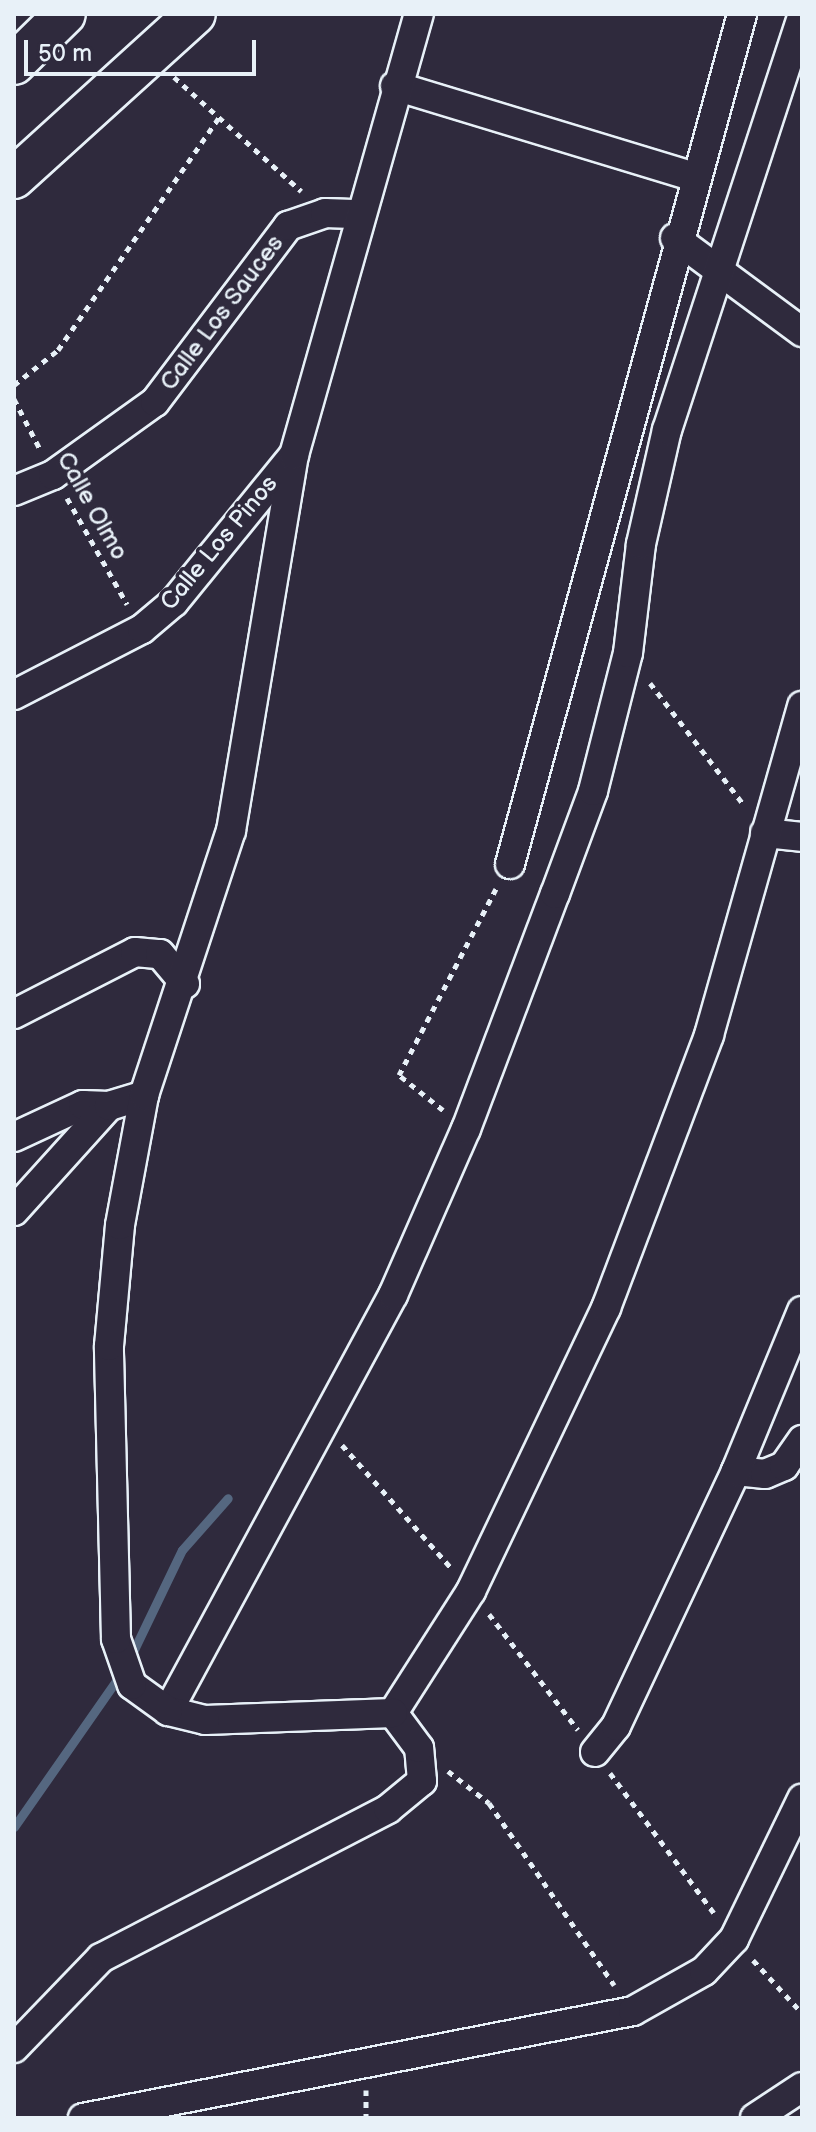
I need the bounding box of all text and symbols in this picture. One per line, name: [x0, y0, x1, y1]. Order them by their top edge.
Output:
scale bar: [28, 24, 260, 74]
text: 50 m: [38, 39, 92, 68]
street label: Calle Los Sauces: [154, 230, 290, 396]
street label: Calle Olmo: [51, 447, 133, 565]
street label: Calle Los Pinos: [154, 470, 284, 616]

